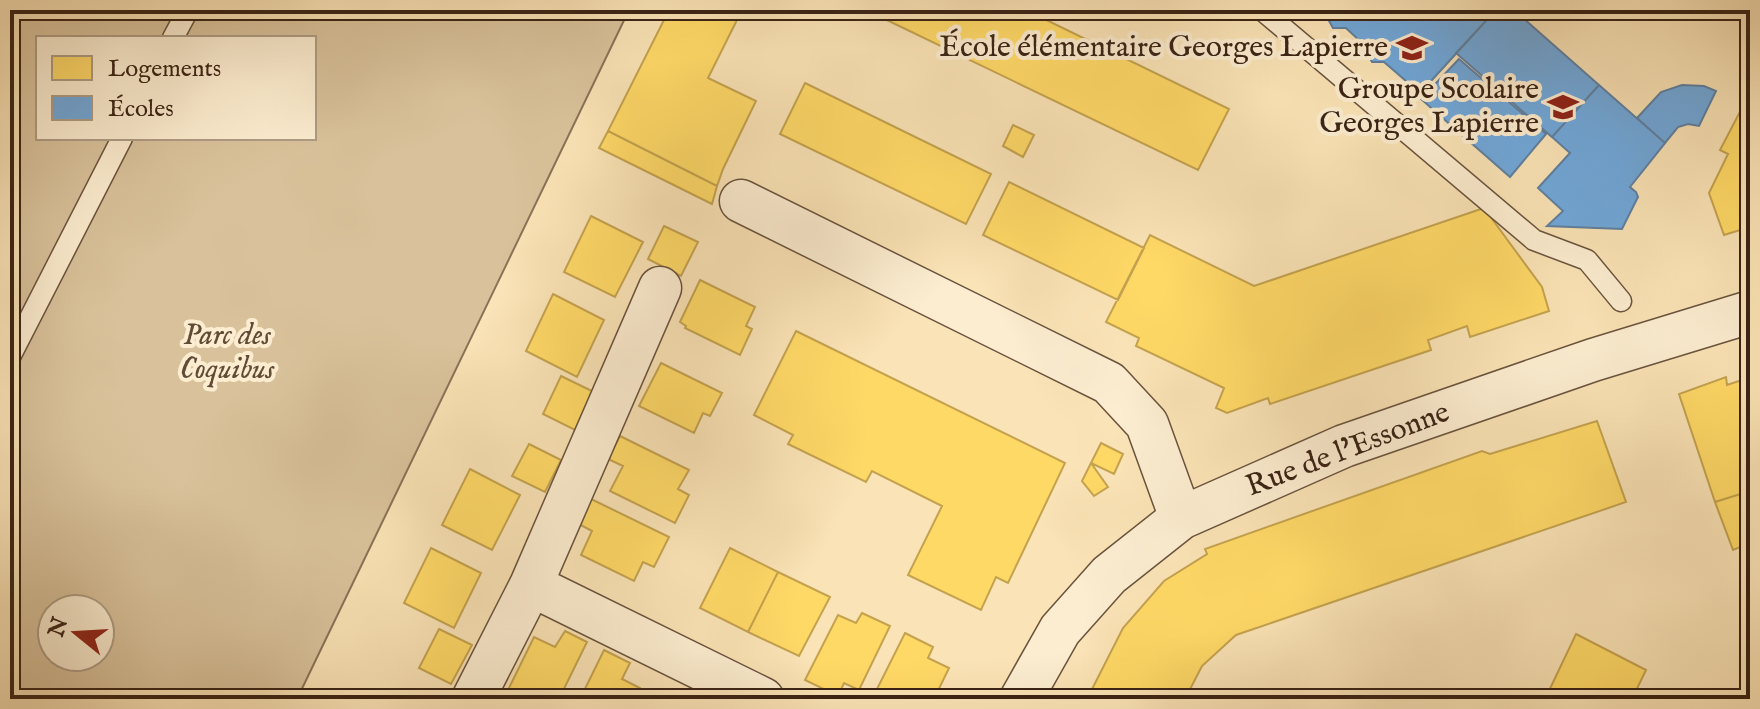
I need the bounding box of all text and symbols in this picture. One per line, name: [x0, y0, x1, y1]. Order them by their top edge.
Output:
place label: École élémentaire Georges Lapierre: [939, 28, 1388, 67]
school or university icon: École élémentaire Georges Lapierre: [1395, 31, 1429, 65]
legend: [36, 36, 316, 140]
text: Logements: [108, 54, 221, 85]
place label: Groupe Scolaire Georges Lapierre: [1319, 71, 1539, 143]
school or university icon: Groupe Scolaire Georges Lapierre: [1546, 90, 1580, 124]
text: Écoles: [108, 94, 174, 125]
park label: Parc des Coquibus: [180, 317, 275, 389]
street label: Rue de l'Essonne: [1241, 394, 1455, 506]
north arrow: [36, 593, 116, 673]
text: N: [42, 614, 75, 642]

